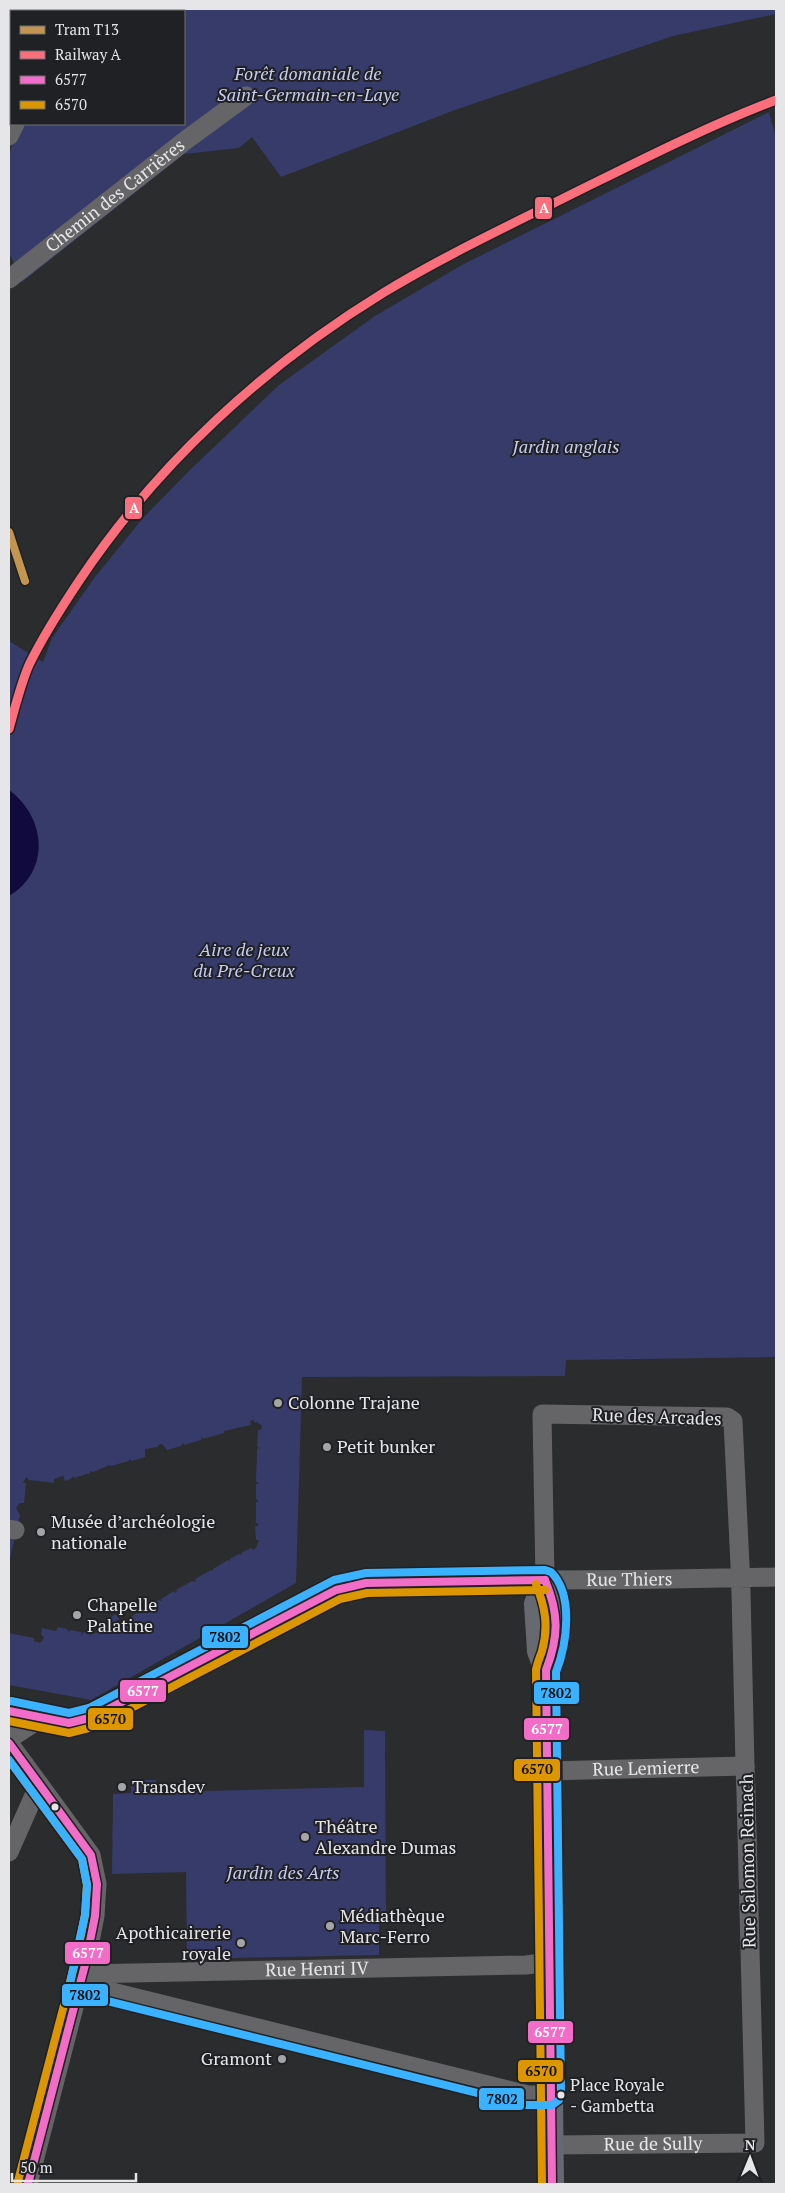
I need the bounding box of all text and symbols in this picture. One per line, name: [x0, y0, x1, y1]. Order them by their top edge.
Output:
legend: [10, 10, 185, 125]
text: Tram T13: [55, 19, 119, 39]
text: Railway A: [55, 44, 122, 64]
park label: Forêt domaniale de Saint-Germain-en-Laye: [217, 61, 399, 106]
text: 6577: [55, 69, 87, 89]
text: 6570: [55, 94, 87, 114]
street label: Chemin des Carrières: [40, 132, 189, 257]
line badge: A: [534, 196, 553, 220]
text: A: [539, 198, 550, 217]
park label: Jardin anglais: [512, 434, 619, 458]
line badge: A: [124, 496, 143, 520]
text: A: [129, 498, 140, 517]
park label: Aire de jeux du Pré-Creux: [193, 937, 296, 982]
place label: Colonne Trajane: [288, 1390, 420, 1414]
marker: Colonne Trajane: [272, 1397, 284, 1409]
street label: Rue des Arcades: [592, 1402, 722, 1430]
place label: Petit bunker: [337, 1434, 435, 1458]
marker: Petit bunker: [321, 1441, 333, 1453]
place label: Musée d’archéologie nationale: [51, 1509, 215, 1554]
marker: Musée d’archéologie nationale: [35, 1526, 47, 1538]
street label: Rue Thiers: [586, 1566, 673, 1591]
place label: Chapelle Palatine: [87, 1592, 157, 1637]
marker: Chapelle Palatine: [71, 1609, 83, 1621]
line badge: 7802: [201, 1625, 249, 1649]
text: 7802: [209, 1627, 241, 1646]
line badge: 6577: [119, 1679, 167, 1703]
text: 6577: [127, 1681, 159, 1700]
line badge: 7802: [533, 1681, 580, 1705]
text: 7802: [540, 1683, 572, 1702]
line badge: 6570: [87, 1707, 134, 1731]
text: 6570: [94, 1709, 126, 1728]
line badge: 6577: [523, 1717, 570, 1741]
text: 6577: [531, 1719, 563, 1738]
street label: Rue Lemierre: [592, 1754, 700, 1781]
line badge: 6570: [513, 1758, 561, 1782]
text: 6570: [521, 1759, 553, 1778]
street label: Rue Salomon Reinach: [733, 1773, 761, 1948]
place label: Transdev: [132, 1774, 206, 1798]
marker: Transdev: [116, 1781, 128, 1793]
unlabelled marker: [50, 1802, 60, 1812]
place label: Théâtre Alexandre Dumas: [315, 1814, 456, 1859]
marker: Théâtre Alexandre Dumas: [299, 1831, 311, 1843]
park label: Jardin des Arts: [225, 1860, 340, 1884]
place label: Médiathèque Marc-Ferro: [340, 1903, 445, 1948]
place label: Apothicairerie royale: [116, 1920, 231, 1965]
marker: Médiathèque Marc-Ferro: [324, 1920, 336, 1932]
marker: Apothicairerie royale: [235, 1937, 247, 1949]
line badge: 6577: [64, 1941, 111, 1965]
text: 6577: [72, 1943, 104, 1962]
street label: Rue Henri IV: [265, 1955, 370, 1981]
line badge: 7802: [61, 1983, 109, 2007]
text: 7802: [69, 1985, 101, 2004]
line badge: 6577: [527, 2020, 574, 2044]
text: 6577: [534, 2022, 566, 2041]
place label: Gramont: [201, 2046, 272, 2070]
marker: Gramont: [276, 2053, 288, 2065]
line badge: 6570: [517, 2059, 564, 2083]
text: 6570: [525, 2061, 557, 2080]
place label: Place Royale - Gambetta: [570, 2073, 665, 2117]
line badge: 7802: [478, 2087, 525, 2111]
text: 7802: [486, 2089, 518, 2108]
marker: Place Royale - Gambetta: [556, 2090, 566, 2100]
street label: Rue de Sully: [604, 2131, 703, 2155]
north arrow: [725, 2133, 775, 2183]
text: N: [745, 2135, 756, 2154]
scale bar: [12, 2150, 136, 2182]
text: 50 m: [20, 2157, 53, 2177]

